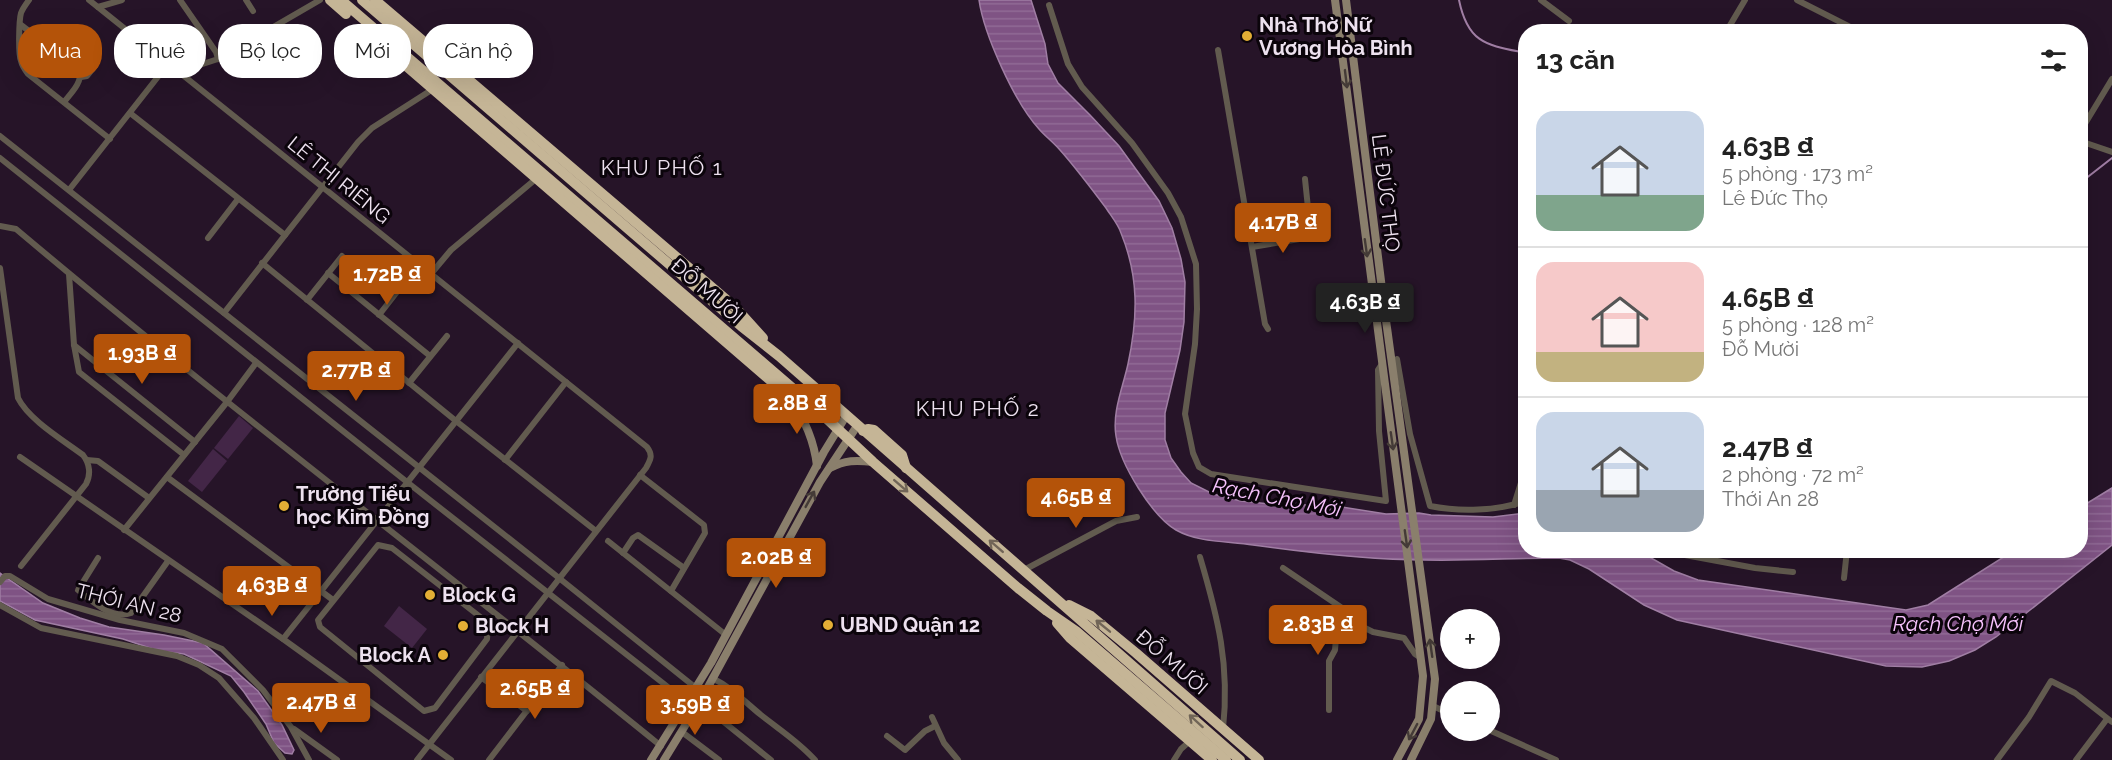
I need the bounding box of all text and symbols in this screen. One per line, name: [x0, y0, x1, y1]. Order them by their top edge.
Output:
place label: Nhà Thờ Nữ Vương Hòa Bình: [1259, 13, 1413, 60]
chip: Mua: [18, 24, 102, 78]
chip: Thuê: [114, 24, 206, 78]
chip: Bộ lọc: [218, 24, 322, 78]
chip: Mới: [334, 24, 411, 78]
chip: Căn hộ: [423, 24, 533, 78]
marker: Nhà Thờ Nữ Vương Hòa Bình: [1240, 29, 1254, 43]
icon: filters: [2037, 44, 2070, 77]
text: 13 căn: [1536, 45, 1615, 75]
one-way arrow: [1340, 68, 1351, 88]
street label: LÊ THỊ RIÊNG: [283, 131, 395, 229]
text: 4.63B ₫: [1722, 132, 1814, 162]
street label: LÊ ĐỨC THỌ: [1367, 133, 1405, 253]
icon: home: [1584, 135, 1656, 207]
district label: KHU PHỐ 1: [601, 155, 723, 180]
text: 5 phòng · 173 m²: [1722, 162, 1873, 186]
text: Lê Đức Thọ: [1722, 186, 1828, 210]
pin: 4.17B ₫: [1228, 203, 1338, 254]
text: 4.17B ₫: [1249, 210, 1317, 234]
one-way arrow: [1361, 238, 1372, 257]
street label: ĐỖ MƯỜI: [666, 252, 749, 329]
pin: 1.72B ₫: [332, 255, 442, 306]
text: 1.72B ₫: [353, 262, 421, 286]
pin: 4.63B ₫: [1310, 283, 1420, 334]
text: 4.65B ₫: [1722, 283, 1814, 313]
icon: home: [1584, 286, 1656, 358]
text: 4.63B ₫: [1330, 290, 1400, 314]
text: 5 phòng · 128 m²: [1722, 313, 1874, 337]
pin: 1.93B ₫: [87, 334, 197, 385]
text: Đỗ Mười: [1722, 337, 1799, 361]
text: 1.93B ₫: [108, 341, 176, 365]
pin: 2.77B ₫: [301, 351, 411, 402]
text: 2.77B ₫: [321, 358, 391, 382]
pin: 2.8B ₫: [748, 384, 846, 435]
text: 2.8B ₫: [767, 391, 827, 415]
district label: KHU PHỐ 2: [916, 396, 1040, 421]
one-way arrow: [1387, 431, 1398, 451]
text: 2.47B ₫: [1722, 433, 1813, 463]
icon: home: [1584, 436, 1656, 508]
text: 2 phòng · 72 m²: [1722, 463, 1864, 487]
water label: Rạch Chợ Mới: [1210, 472, 1344, 522]
pin: 4.65B ₫: [1021, 478, 1131, 529]
one-way arrow: [893, 479, 908, 493]
place label: Trường Tiểu học Kim Đồng: [296, 482, 429, 529]
text: 4.65B ₫: [1041, 485, 1111, 509]
text: Thới An 28: [1722, 487, 1819, 511]
one-way arrow: [805, 490, 816, 508]
marker: Trường Tiểu học Kim Đồng: [277, 499, 291, 513]
one-way arrow: [1401, 529, 1412, 549]
pin: 2.02B ₫: [721, 538, 831, 589]
one-way arrow: [989, 539, 1004, 553]
text: 2.02B ₫: [741, 545, 811, 569]
pin: 4.63B ₫: [217, 566, 327, 617]
text: 4.63B ₫: [237, 573, 307, 597]
street label: THỚI AN 28: [74, 578, 184, 628]
place label: Block G: [442, 583, 516, 607]
marker: Block G: [423, 588, 437, 602]
pin: 2.83B ₫: [1263, 605, 1373, 656]
map controls: [1440, 609, 1500, 741]
button: +: [1440, 609, 1500, 669]
water label: Rạch Chợ Mới: [1893, 611, 2024, 636]
text: 2.83B ₫: [1283, 612, 1353, 636]
place label: UBND Quận 12: [840, 613, 980, 637]
place label: Block H: [475, 614, 549, 638]
marker: UBND Quận 12: [821, 618, 835, 632]
marker: Block H: [456, 619, 470, 633]
one-way arrow: [1096, 619, 1111, 633]
street label: ĐỖ MƯỜI: [1131, 623, 1214, 700]
one-way arrow: [1425, 639, 1436, 659]
place label: Block A: [359, 643, 432, 667]
marker: Block A: [436, 648, 450, 662]
pin: 2.65B ₫: [480, 669, 590, 720]
text: 2.65B ₫: [500, 676, 570, 700]
button: −: [1440, 681, 1500, 741]
pin: 2.47B ₫: [266, 683, 376, 734]
pin: 3.59B ₫: [640, 685, 750, 736]
text: 2.47B ₫: [286, 690, 356, 714]
text: 3.59B ₫: [660, 692, 730, 716]
one-way arrow: [1189, 714, 1204, 728]
one-way arrow: [1406, 723, 1418, 741]

